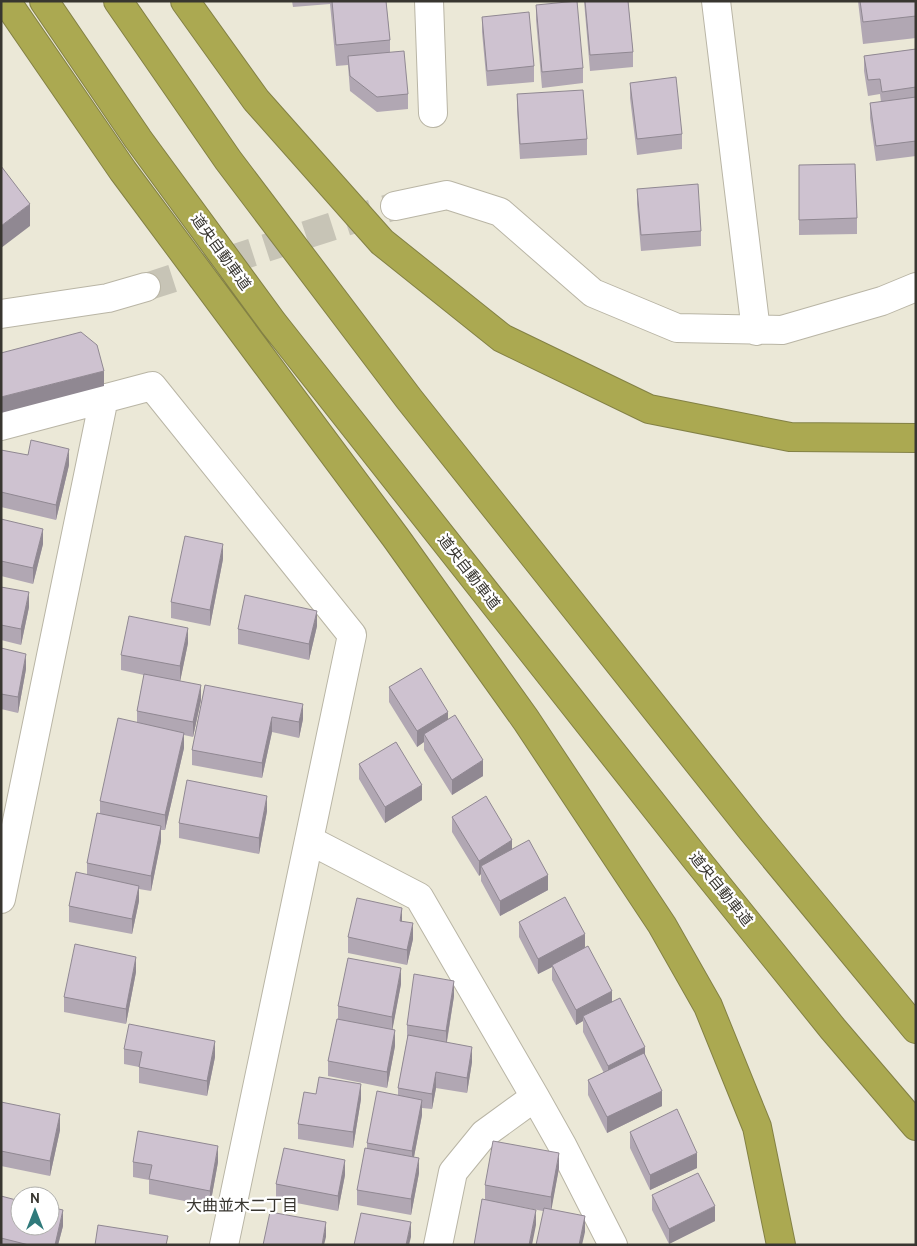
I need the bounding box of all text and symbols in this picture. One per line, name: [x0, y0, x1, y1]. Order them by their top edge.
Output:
street label: 道央自動車道: [187, 210, 255, 294]
street label: 道央自動車道: [434, 531, 504, 613]
street label: 道央自動車道: [686, 848, 756, 930]
north arrow: [10, 1186, 60, 1236]
text: N: [30, 1189, 40, 1207]
district label: 大曲並木二丁目: [186, 1196, 298, 1215]

